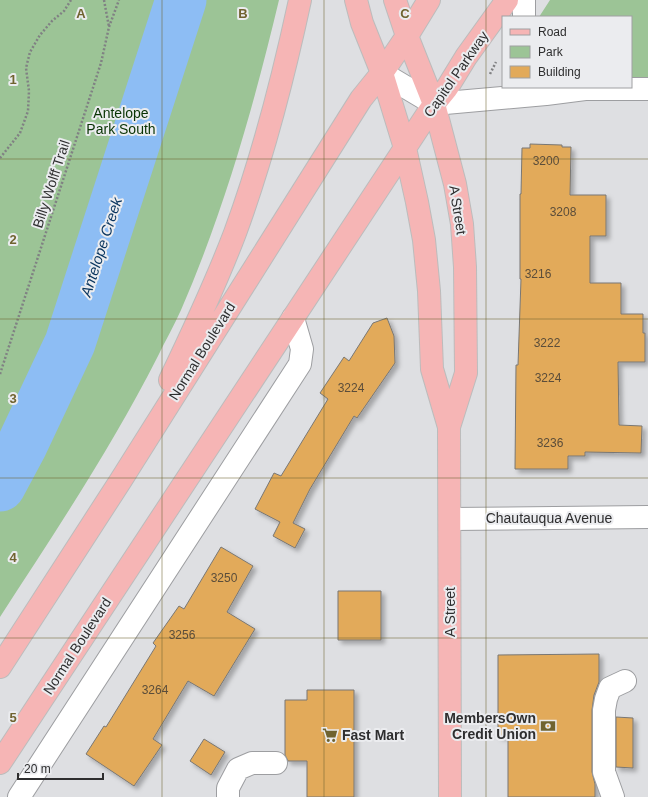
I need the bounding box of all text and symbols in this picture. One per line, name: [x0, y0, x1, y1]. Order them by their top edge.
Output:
text: A: [76, 6, 86, 21]
text: B: [238, 6, 248, 21]
text: C: [400, 6, 410, 21]
legend: [502, 16, 632, 88]
text: Road: [538, 25, 567, 39]
street label: Capitol Parkway: [420, 28, 492, 120]
text: Park: [538, 45, 564, 59]
text: Building: [538, 65, 581, 79]
text: 1: [9, 72, 17, 87]
park label: Antelope Park South: [86, 105, 156, 137]
street label: Billy Wolff Trail: [29, 138, 73, 230]
house number: 3200: [533, 154, 560, 168]
street label: A Street: [446, 184, 470, 236]
water label: Antelope Creek: [77, 194, 126, 300]
house number: 3208: [550, 205, 577, 219]
text: 2: [9, 232, 17, 247]
house number: 3216: [525, 267, 552, 281]
street label: Normal Boulevard: [166, 299, 238, 403]
house number: 3222: [534, 336, 561, 350]
house number: 3224: [535, 371, 562, 385]
house number: 3224: [338, 381, 365, 395]
text: 3: [9, 391, 17, 406]
house number: 3236: [537, 436, 564, 450]
street label: Chautauqua Avenue: [486, 510, 613, 526]
text: 4: [9, 550, 17, 565]
house number: 3250: [211, 571, 238, 585]
street label: A Street: [442, 587, 458, 637]
street label: Normal Boulevard: [40, 595, 114, 697]
house number: 3256: [169, 628, 196, 642]
house number: 3264: [142, 683, 169, 697]
text: 5: [9, 710, 17, 725]
place label: MembersOwn Credit Union: [444, 710, 536, 742]
bank icon: MembersOwn Credit Union: [539, 717, 557, 735]
supermarket icon: Fast Mart: [321, 726, 339, 744]
place label: Fast Mart: [342, 727, 405, 743]
scale bar: [18, 755, 103, 781]
text: 20 m: [24, 762, 51, 776]

